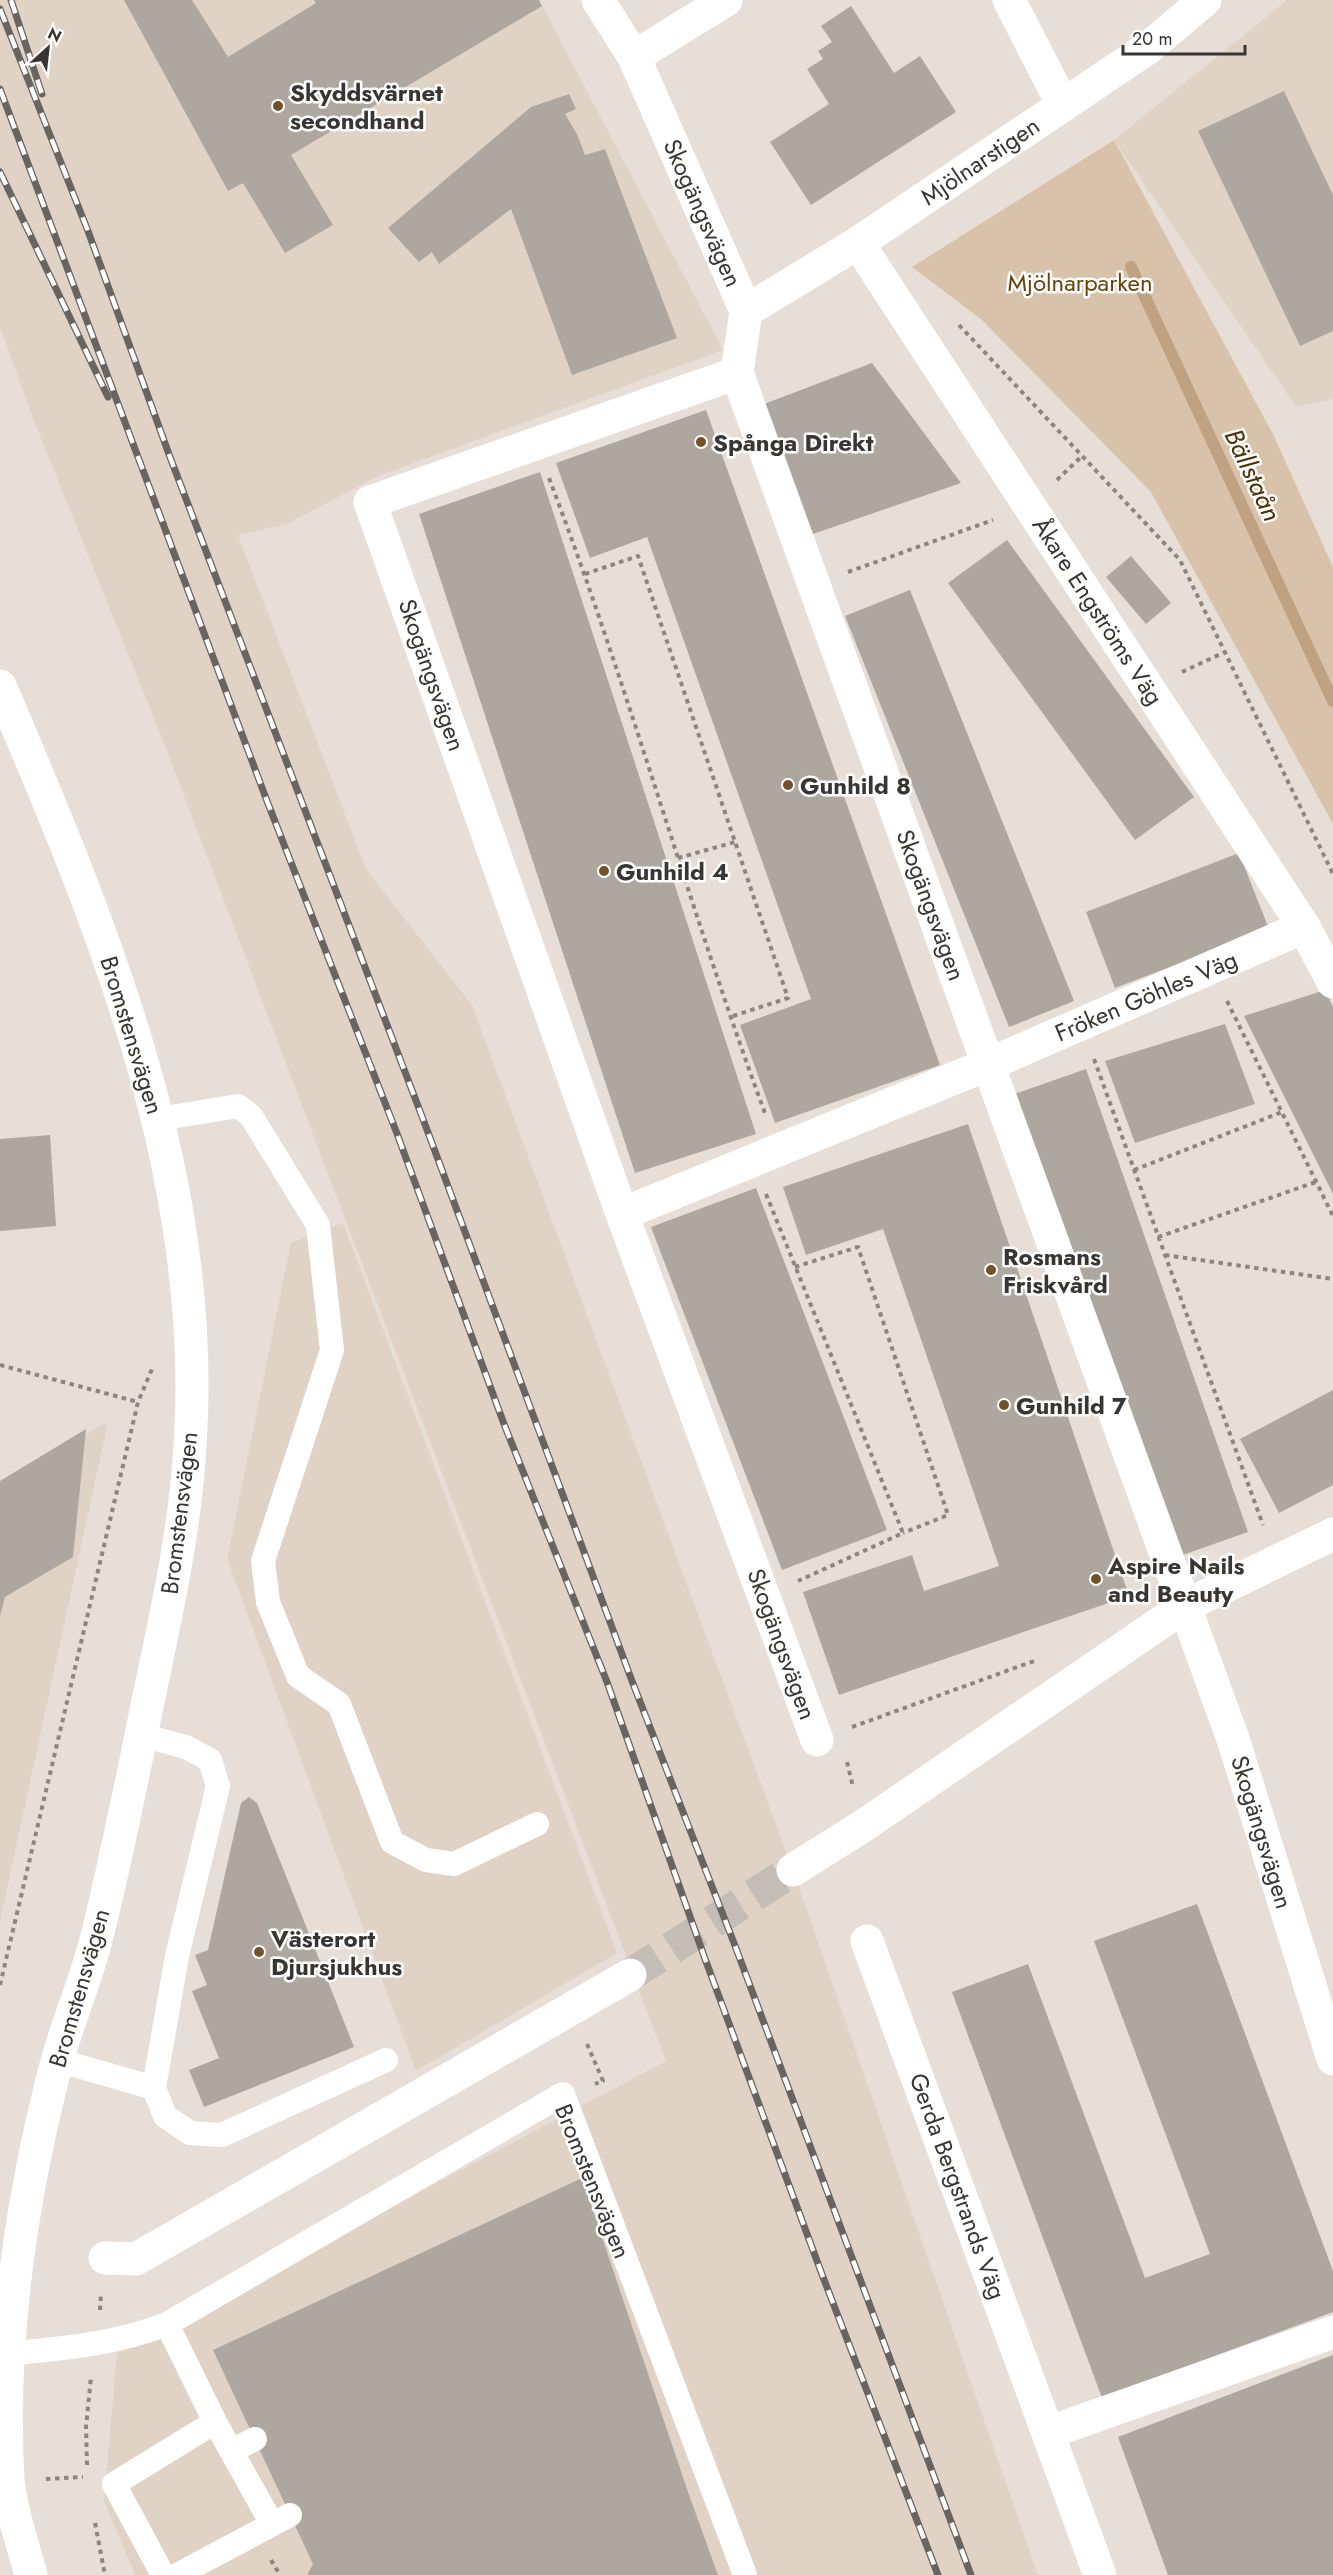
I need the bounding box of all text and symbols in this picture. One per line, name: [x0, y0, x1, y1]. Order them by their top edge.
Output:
north arrow: [18, 18, 78, 78]
scale bar: [1123, 18, 1244, 56]
text: N: [44, 22, 65, 48]
text: 20 m: [1132, 26, 1172, 52]
place label: Skyddsvärnet secondhand: [290, 75, 443, 138]
marker: Skyddsvärnet secondhand: [271, 99, 285, 113]
street label: Mjölnarstigen: [914, 108, 1046, 214]
street label: Skogängsvägen: [655, 134, 751, 292]
park label: Mjölnarparken: [1007, 265, 1153, 300]
water label: Bällstaån: [1215, 422, 1291, 528]
place label: Spånga Direkt: [713, 425, 874, 460]
marker: Spånga Direkt: [694, 435, 708, 449]
street label: Åkare Engströms Väg: [1024, 510, 1172, 712]
street label: Skogängsvägen: [390, 594, 474, 756]
place label: Gunhild 8: [800, 768, 911, 803]
marker: Gunhild 8: [781, 778, 795, 792]
street label: Skogängsvägen: [887, 825, 975, 985]
place label: Gunhild 4: [616, 854, 729, 889]
marker: Gunhild 4: [597, 864, 611, 878]
street label: Fröken Göhles Väg: [1049, 942, 1243, 1050]
street label: Bromstensvägen: [91, 952, 173, 1118]
place label: Rosmans Friskvård: [1003, 1239, 1108, 1302]
marker: Rosmans Friskvård: [984, 1263, 998, 1277]
place label: Gunhild 7: [1016, 1388, 1127, 1423]
marker: Gunhild 7: [997, 1398, 1011, 1412]
street label: Bromstensvägen: [152, 1430, 206, 1596]
place label: Aspire Nails and Beauty: [1107, 1548, 1245, 1611]
street label: Skogängsvägen: [738, 1564, 826, 1724]
marker: Aspire Nails and Beauty: [1089, 1572, 1103, 1586]
street label: Skogängsvägen: [1222, 1751, 1302, 1913]
street label: Bromstensvägen: [40, 1904, 118, 2072]
place label: Västerort Djursjukhus: [270, 1921, 402, 1984]
marker: Västerort Djursjukhus: [252, 1945, 266, 1959]
street label: Gerda Bergstrands Väg: [901, 2068, 1015, 2304]
street label: Bromstensvägen: [546, 2098, 640, 2264]

